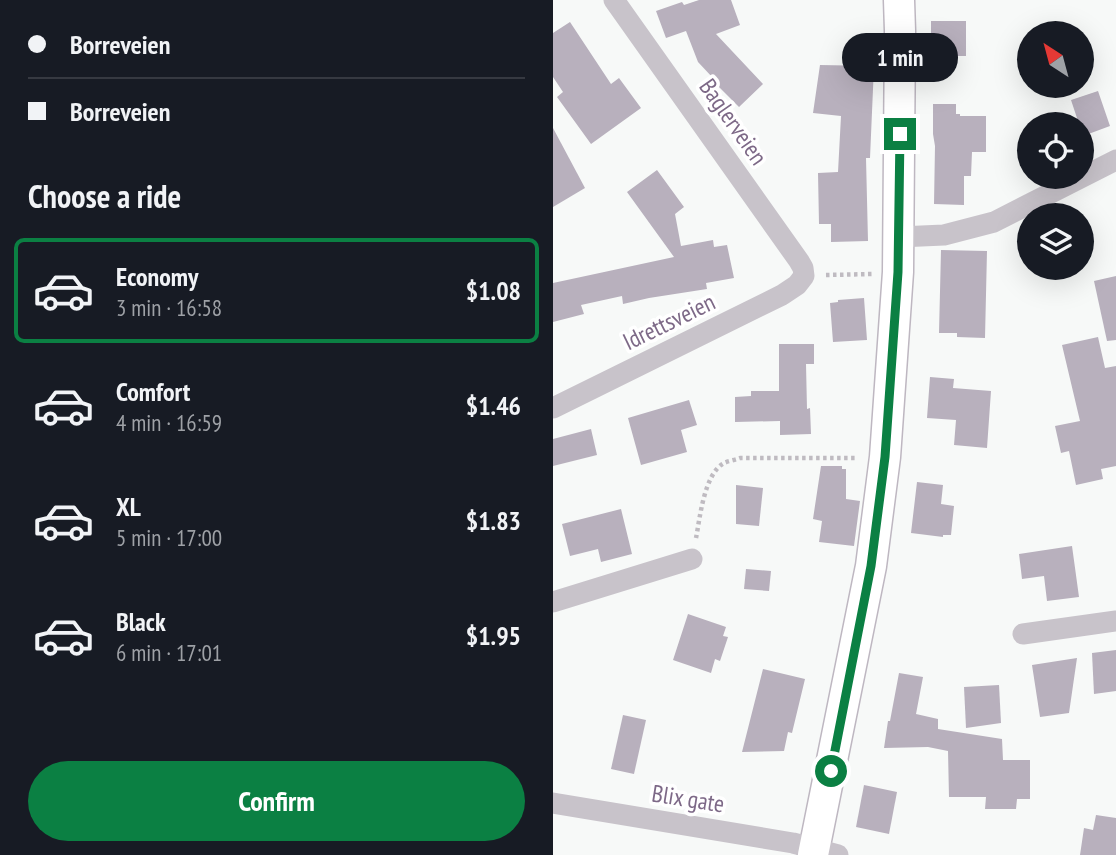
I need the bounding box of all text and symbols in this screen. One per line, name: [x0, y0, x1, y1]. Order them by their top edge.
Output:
north arrow: [1017, 21, 1094, 98]
map controls: [1017, 21, 1094, 280]
text: Borreveien: [70, 28, 170, 61]
callout: 1 min: [842, 32, 958, 82]
text: 1 min: [877, 43, 923, 72]
street label: Baglerveien: [693, 73, 774, 171]
text: Borreveien: [70, 95, 170, 128]
button: locate: [1017, 112, 1094, 189]
route end: [884, 118, 916, 150]
text: Choose a ride: [28, 175, 181, 217]
button: layers: [1017, 203, 1094, 280]
icon: car: [32, 259, 95, 322]
text: Economy: [116, 260, 198, 293]
text: $1.08: [466, 274, 521, 307]
street label: Idrettsveien: [618, 286, 720, 357]
text: 3 min · 16:58: [116, 293, 222, 322]
icon: car: [32, 374, 95, 437]
text: Comfort: [116, 375, 190, 408]
text: $1.46: [466, 389, 521, 422]
text: 4 min · 16:59: [116, 408, 222, 437]
icon: car: [32, 489, 95, 552]
text: XL: [116, 490, 141, 523]
text: $1.83: [466, 504, 521, 537]
text: 5 min · 17:00: [116, 523, 222, 552]
icon: car: [32, 604, 95, 667]
text: Black: [116, 605, 166, 638]
text: $1.95: [466, 619, 521, 652]
text: 6 min · 17:01: [116, 638, 222, 667]
route start: [815, 755, 847, 787]
button: Confirm: [28, 761, 525, 841]
street label: Blix gate: [650, 778, 726, 820]

